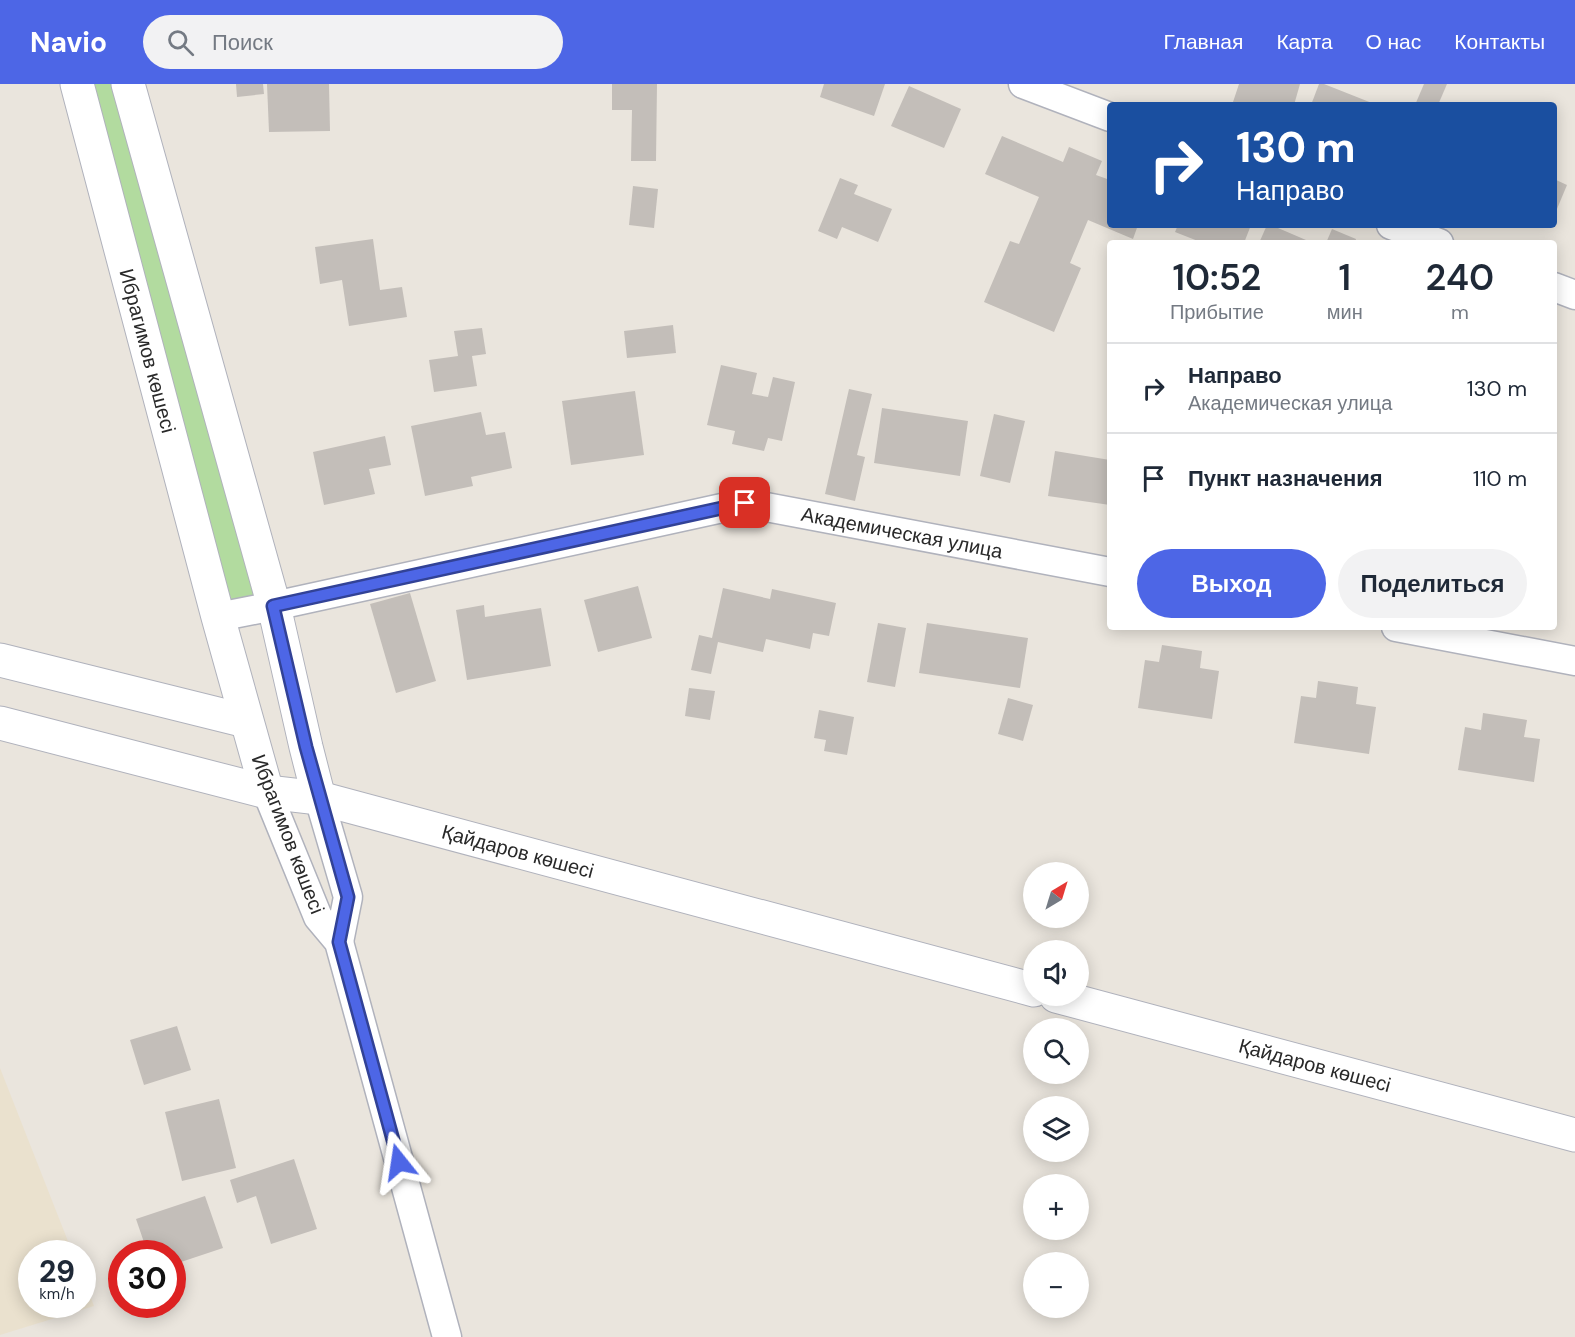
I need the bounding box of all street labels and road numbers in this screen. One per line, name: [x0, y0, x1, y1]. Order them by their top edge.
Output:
street label: Ибрагимов көшесі: [113, 266, 182, 436]
street label: Академическая улица: [799, 501, 1006, 565]
street label: Ибрагимов көшесі: [246, 751, 330, 917]
street label: Қайдаров көшесі: [439, 819, 597, 884]
street label: Қайдаров көшесі: [1236, 1033, 1394, 1098]

